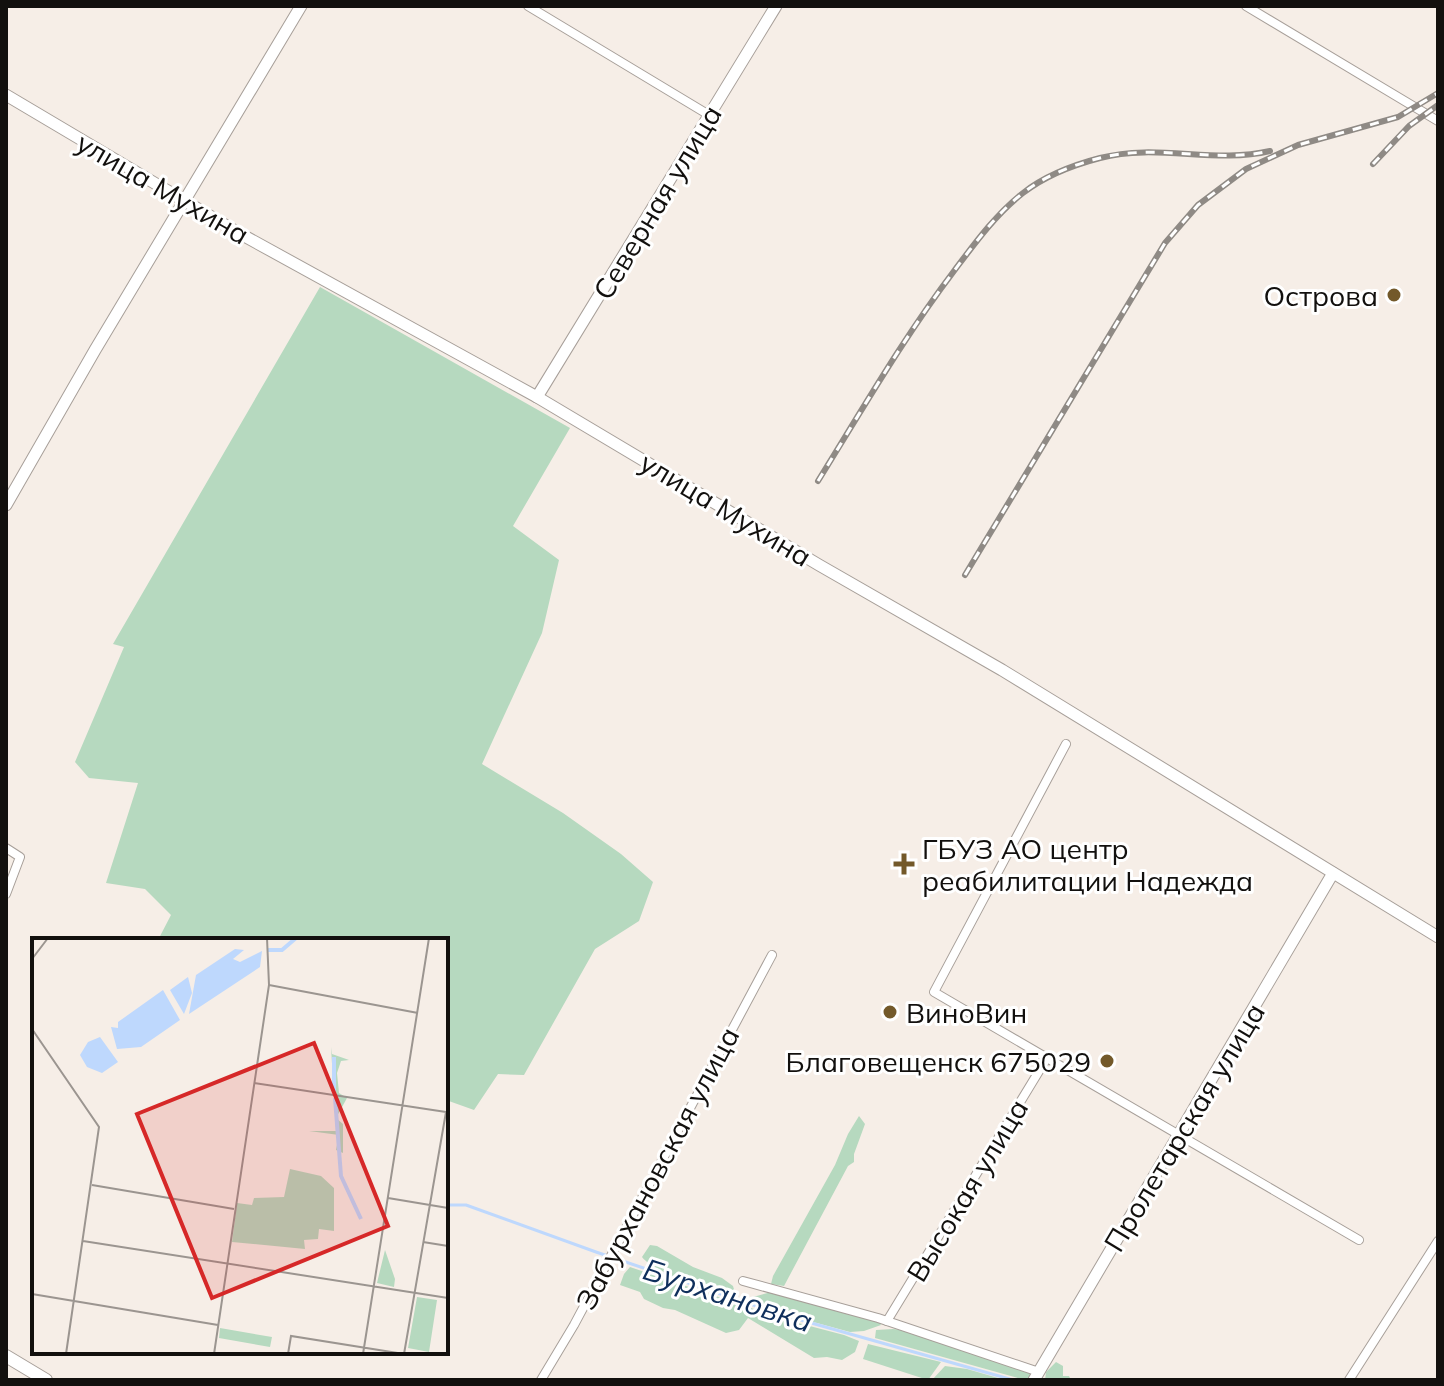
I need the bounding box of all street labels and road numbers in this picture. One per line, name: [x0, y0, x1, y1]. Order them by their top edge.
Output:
street label: Северная улица: [585, 98, 729, 306]
street label: улица Мухина: [70, 124, 256, 252]
street label: улица Мухина: [634, 444, 818, 574]
street label: Пролетарская улица: [1096, 996, 1272, 1258]
street label: Забурхановская улица: [568, 1021, 746, 1315]
street label: Высокая улица: [899, 1092, 1035, 1288]

